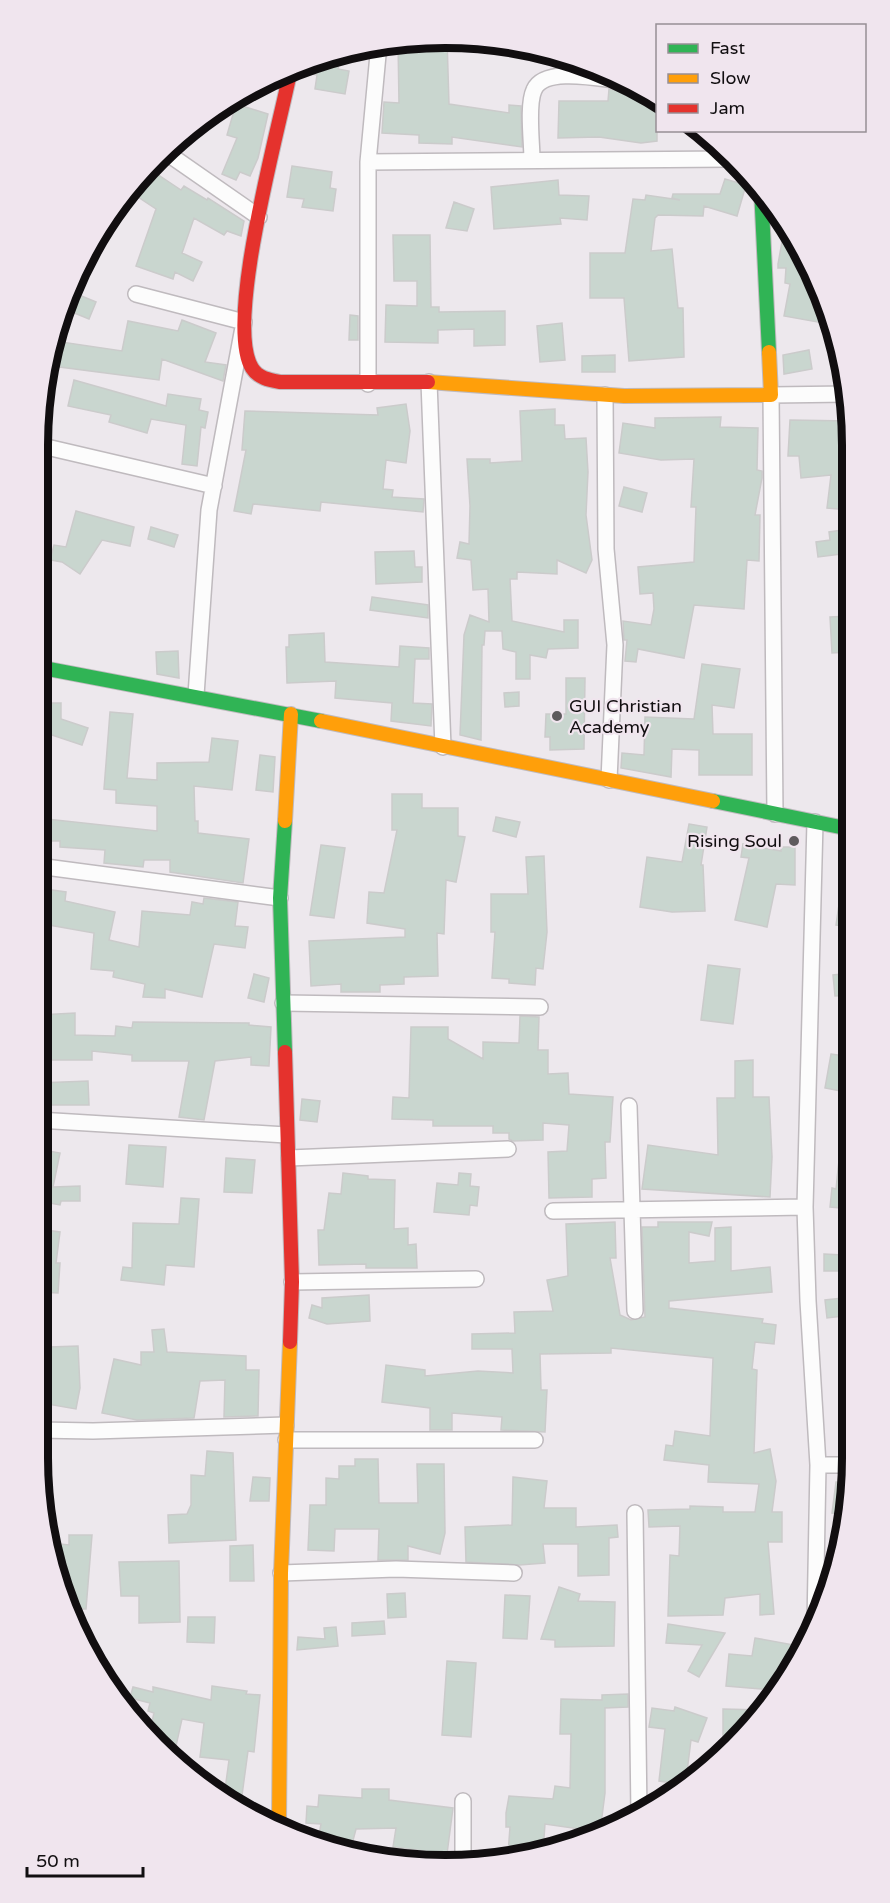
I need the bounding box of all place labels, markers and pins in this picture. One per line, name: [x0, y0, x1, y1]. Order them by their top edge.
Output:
place label: GUI Christian Academy: [569, 695, 682, 738]
marker: GUI Christian Academy: [550, 709, 564, 723]
place label: Rising Soul: [687, 830, 782, 852]
marker: Rising Soul: [787, 834, 801, 848]

